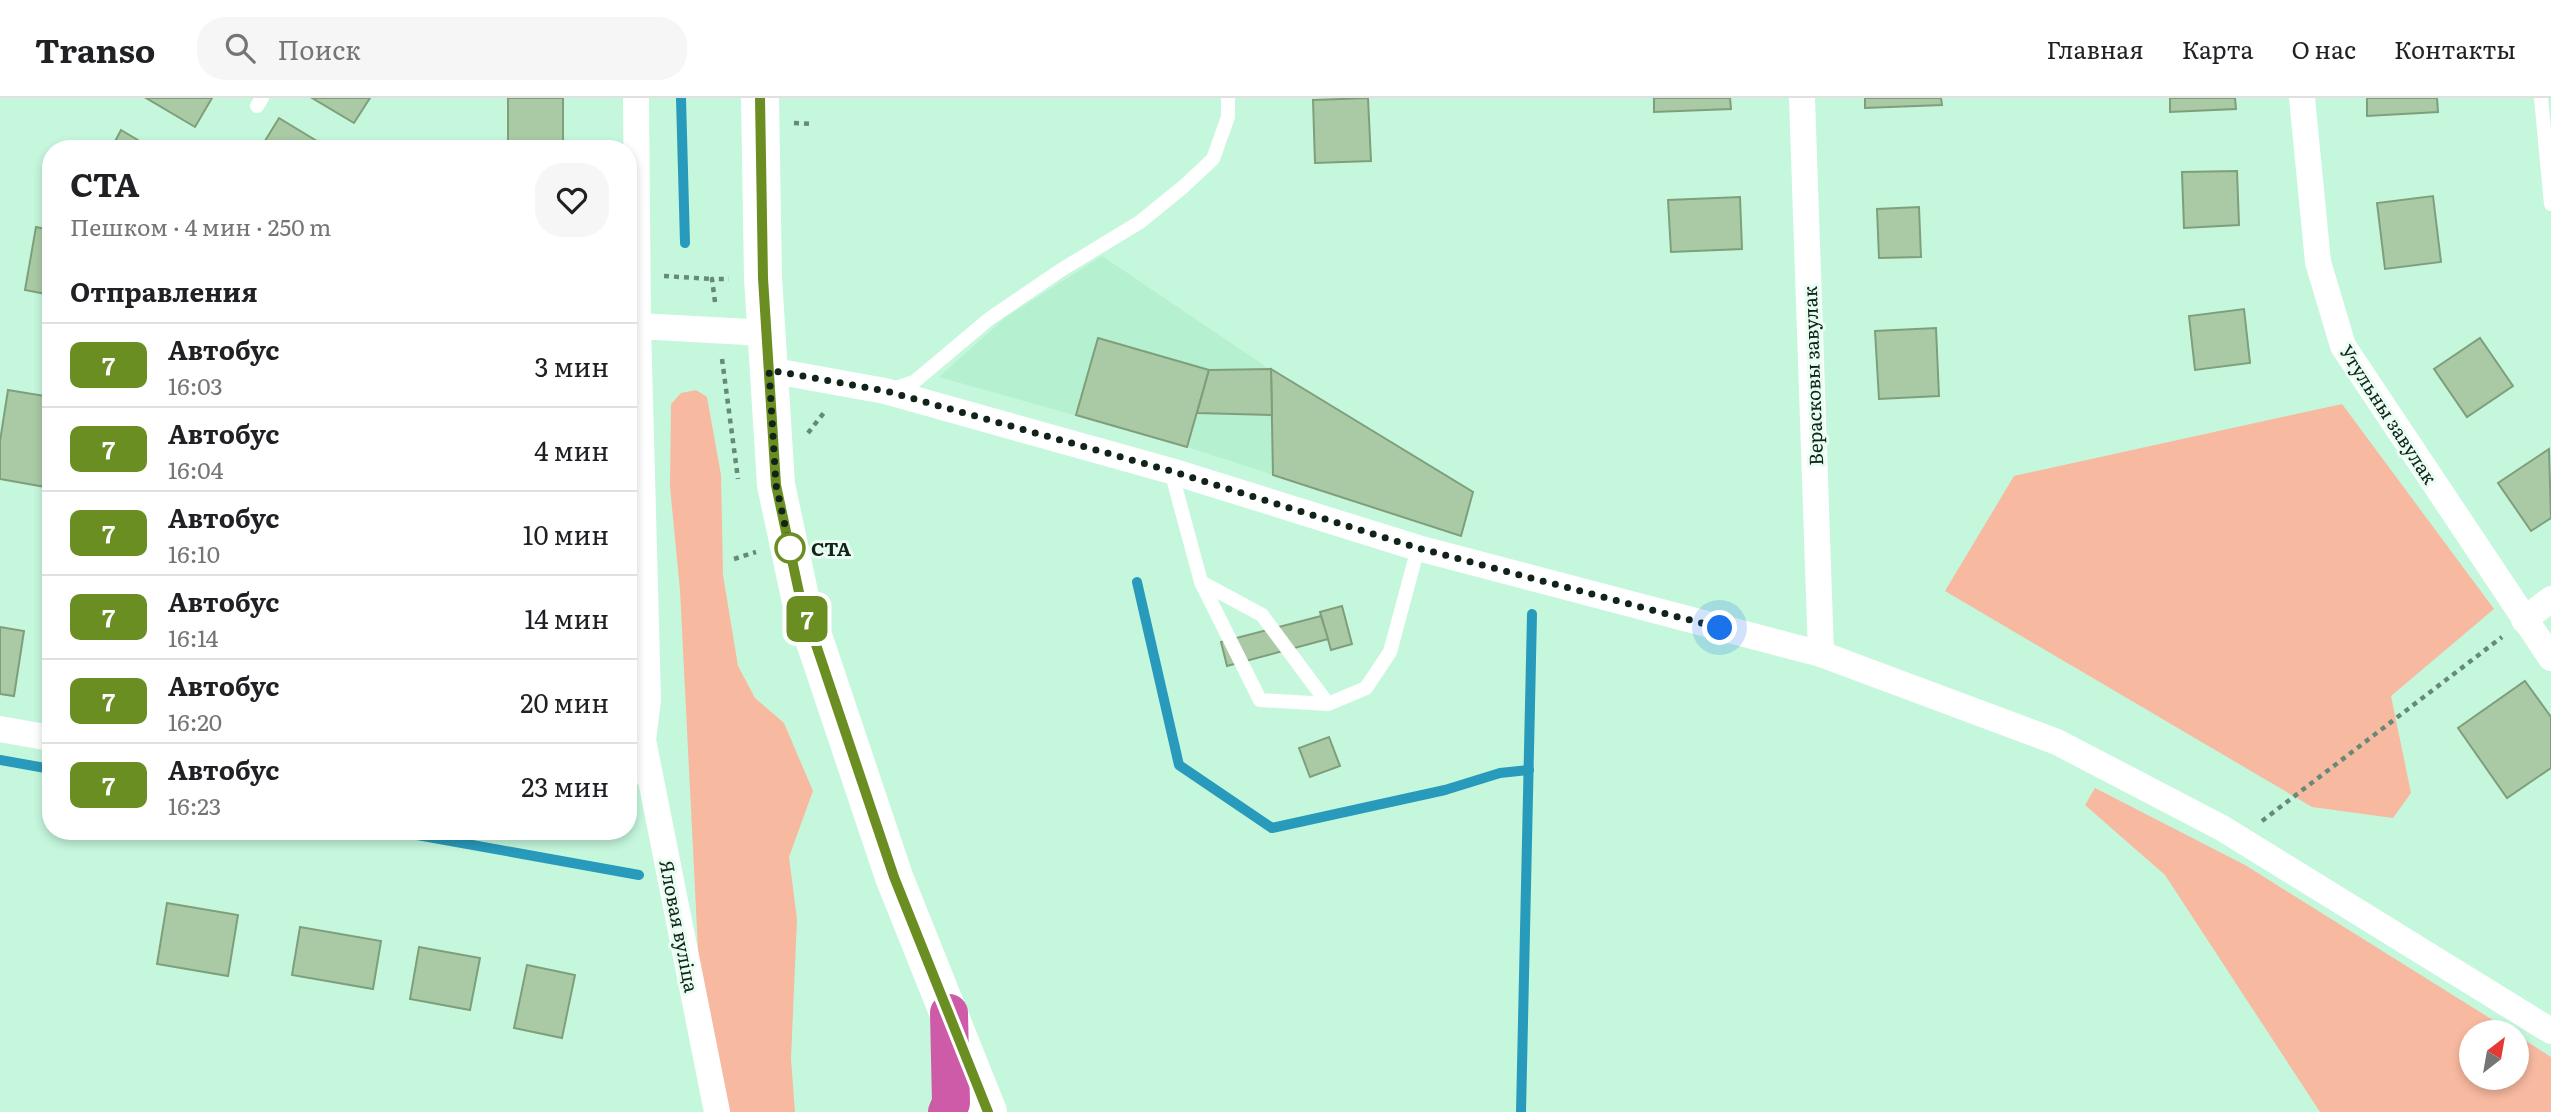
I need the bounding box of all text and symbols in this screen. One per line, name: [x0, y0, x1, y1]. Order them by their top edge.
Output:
search box: [197, 17, 687, 80]
text: Transo: [35, 24, 155, 73]
icon: search: [221, 29, 259, 67]
text: Поиск: [277, 29, 361, 68]
text: Главная: [2046, 31, 2144, 66]
text: Карта: [2182, 31, 2254, 66]
text: О нас: [2292, 31, 2356, 66]
text: Контакты: [2394, 31, 2516, 66]
text: СТА: [70, 158, 139, 207]
button: heart: [535, 163, 609, 237]
text: Пешком · 4 мин · 250 m: [70, 209, 331, 243]
text: Отправления: [70, 271, 258, 310]
street label: Верасковы завулак: [1795, 285, 1829, 466]
text: Автобус: [168, 329, 279, 368]
street label: Утульны завулак: [2333, 339, 2445, 490]
text: 3 мин: [534, 346, 609, 385]
text: 7: [102, 347, 115, 382]
text: 16:03: [168, 368, 223, 402]
text: Автобус: [168, 413, 279, 452]
text: 4 мин: [534, 430, 609, 469]
text: 7: [102, 431, 115, 466]
text: 16:04: [168, 452, 223, 486]
text: Автобус: [168, 497, 279, 536]
text: 10 мин: [523, 514, 609, 553]
text: 7: [102, 515, 115, 550]
marker: СТА: [775, 533, 805, 563]
place label: СТА: [811, 534, 852, 562]
text: 16:10: [168, 536, 220, 570]
text: Автобус: [168, 581, 279, 620]
line badge: 7: [784, 596, 830, 642]
text: 14 мин: [525, 598, 609, 637]
text: 7: [102, 599, 115, 634]
text: 7: [800, 601, 814, 636]
your location: [1702, 610, 1737, 645]
text: 16:14: [168, 620, 219, 654]
text: Автобус: [168, 665, 279, 704]
text: 20 мин: [520, 682, 609, 721]
text: 7: [102, 683, 115, 718]
text: 16:20: [168, 704, 222, 738]
text: Автобус: [168, 749, 279, 788]
text: 23 мин: [521, 766, 609, 805]
text: 7: [102, 767, 115, 802]
text: 16:23: [168, 788, 221, 822]
street label: Яловая вуліца: [653, 857, 707, 995]
north arrow: [2459, 1020, 2529, 1090]
map controls: [2459, 1020, 2529, 1090]

